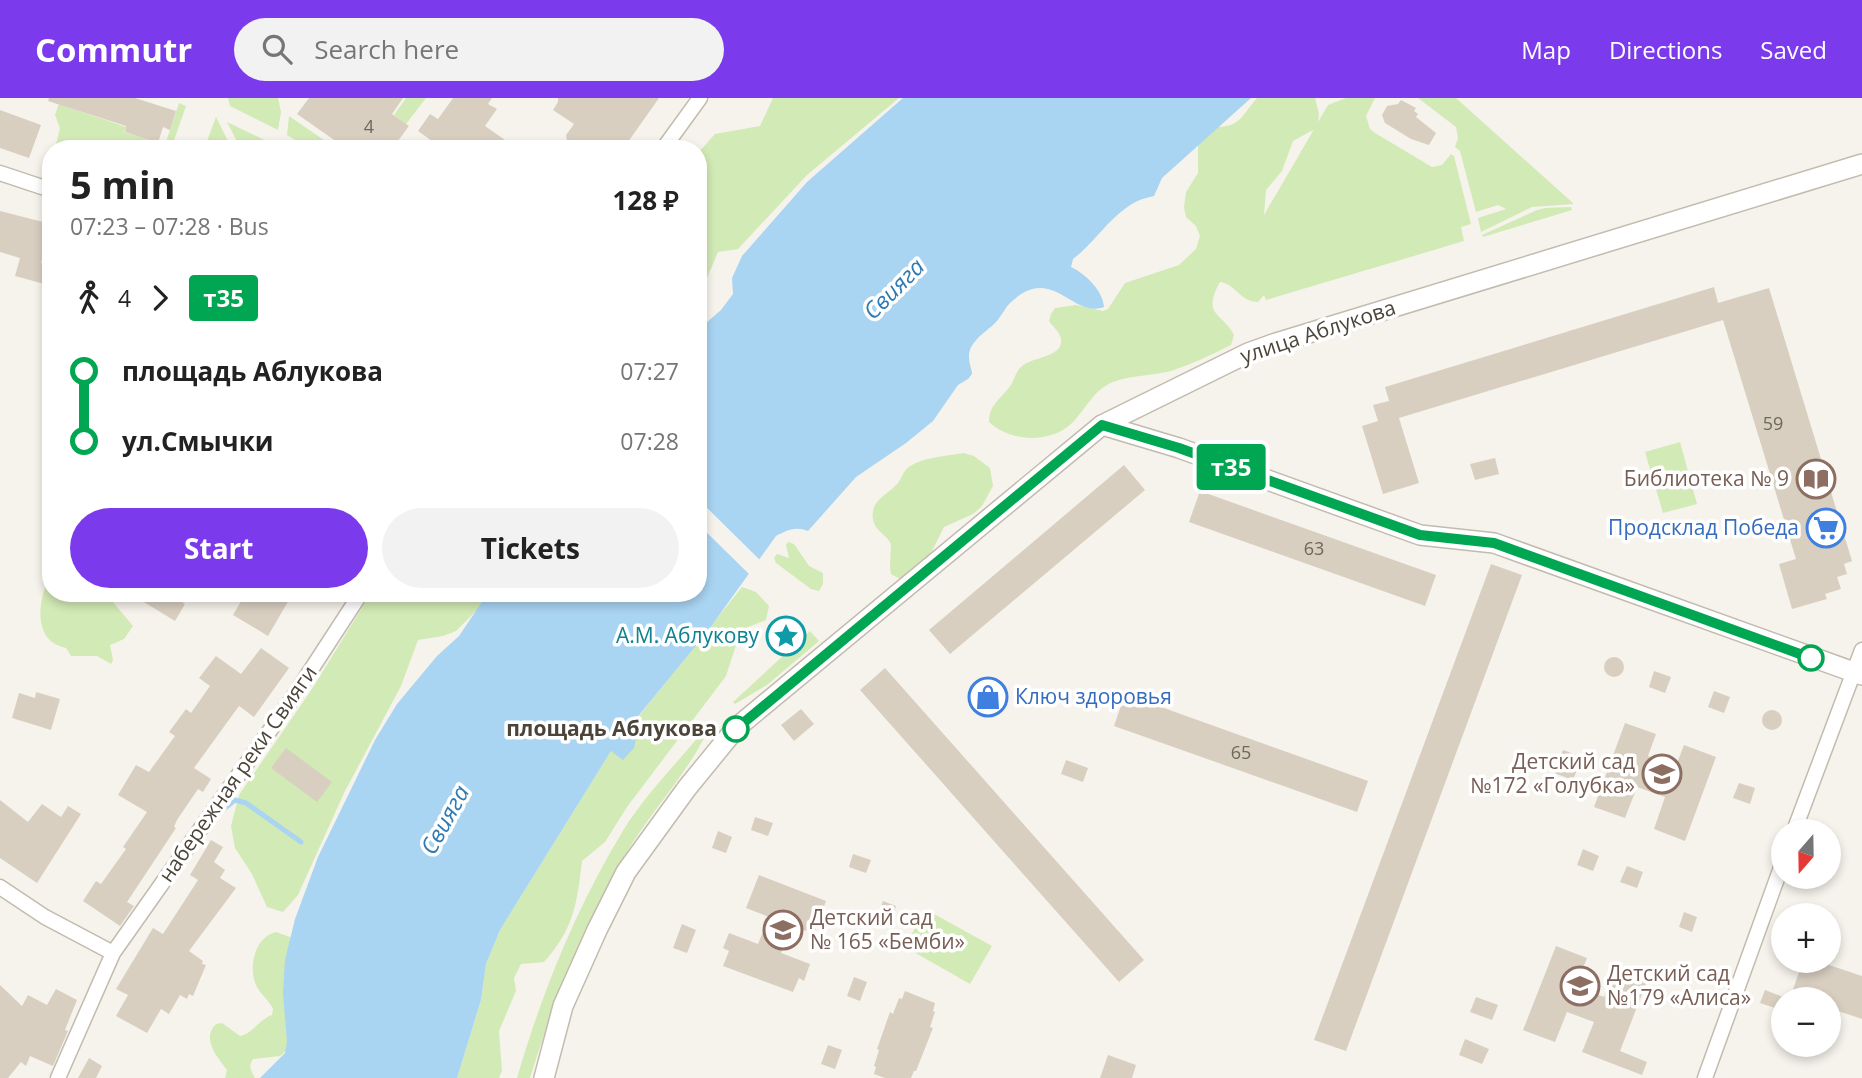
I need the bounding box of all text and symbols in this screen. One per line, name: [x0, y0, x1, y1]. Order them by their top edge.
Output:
search box: [234, 18, 724, 81]
text: Commutr: [35, 27, 192, 72]
icon: search: [258, 30, 296, 68]
text: Search here: [314, 31, 459, 67]
text: Map: [1521, 33, 1571, 66]
text: Directions: [1609, 33, 1722, 66]
text: Saved: [1760, 33, 1827, 66]
house number: 4: [364, 114, 374, 138]
text: 5 min: [70, 158, 175, 210]
text: 128 ₽: [613, 182, 679, 218]
text: 07:23 – 07:28 · Bus: [70, 210, 269, 242]
water label: Свияга: [856, 251, 931, 326]
icon: walk: [70, 279, 108, 317]
icon: forward: [141, 279, 179, 317]
text: т35: [203, 281, 244, 314]
text: 4: [118, 282, 131, 314]
street label: улица Аблукова: [1236, 293, 1399, 369]
text: площадь Аблукова: [122, 353, 383, 389]
text: 07:27: [620, 355, 679, 387]
house number: 59: [1763, 411, 1783, 435]
text: ул.Смычки: [122, 423, 273, 459]
text: 07:28: [620, 425, 679, 457]
line badge: т35: [1191, 444, 1271, 490]
text: т35: [1211, 450, 1251, 483]
library icon: Библиотека № 9: [1795, 458, 1837, 500]
place label: Библиотека № 9: [1624, 464, 1789, 492]
supermarket icon: Продсклад Победа: [1805, 507, 1847, 549]
button: Start: [70, 508, 368, 588]
button: Tickets: [382, 508, 679, 588]
place label: Продсклад Победа: [1608, 513, 1799, 541]
house number: 63: [1304, 536, 1324, 560]
place icon: А.М. Аблукову: [765, 615, 807, 657]
place label: А.М. Аблукову: [616, 621, 759, 649]
unlabelled marker: [1798, 645, 1824, 671]
street label: набережная реки Свияги: [152, 660, 323, 887]
shop icon: Ключ здоровья: [967, 676, 1009, 718]
place label: Ключ здоровья: [1015, 682, 1172, 710]
place label: площадь Аблукова: [506, 714, 717, 742]
marker: площадь Аблукова: [723, 716, 749, 742]
house number: 65: [1231, 740, 1251, 764]
place label: Детский сад №172 «Голубка»: [1470, 747, 1635, 799]
school or university icon: Детский сад №172 «Голубка»: [1641, 753, 1683, 795]
water label: Свияга: [412, 779, 476, 860]
north arrow: [1771, 819, 1841, 889]
map controls: [1771, 819, 1841, 1057]
place label: Детский сад № 165 «Бемби»: [810, 903, 965, 955]
button: +: [1771, 903, 1841, 973]
school or university icon: Детский сад № 165 «Бемби»: [762, 909, 804, 951]
place label: Детский сад №179 «Алиса»: [1607, 959, 1751, 1011]
school or university icon: Детский сад №179 «Алиса»: [1559, 965, 1601, 1007]
button: −: [1771, 987, 1841, 1057]

